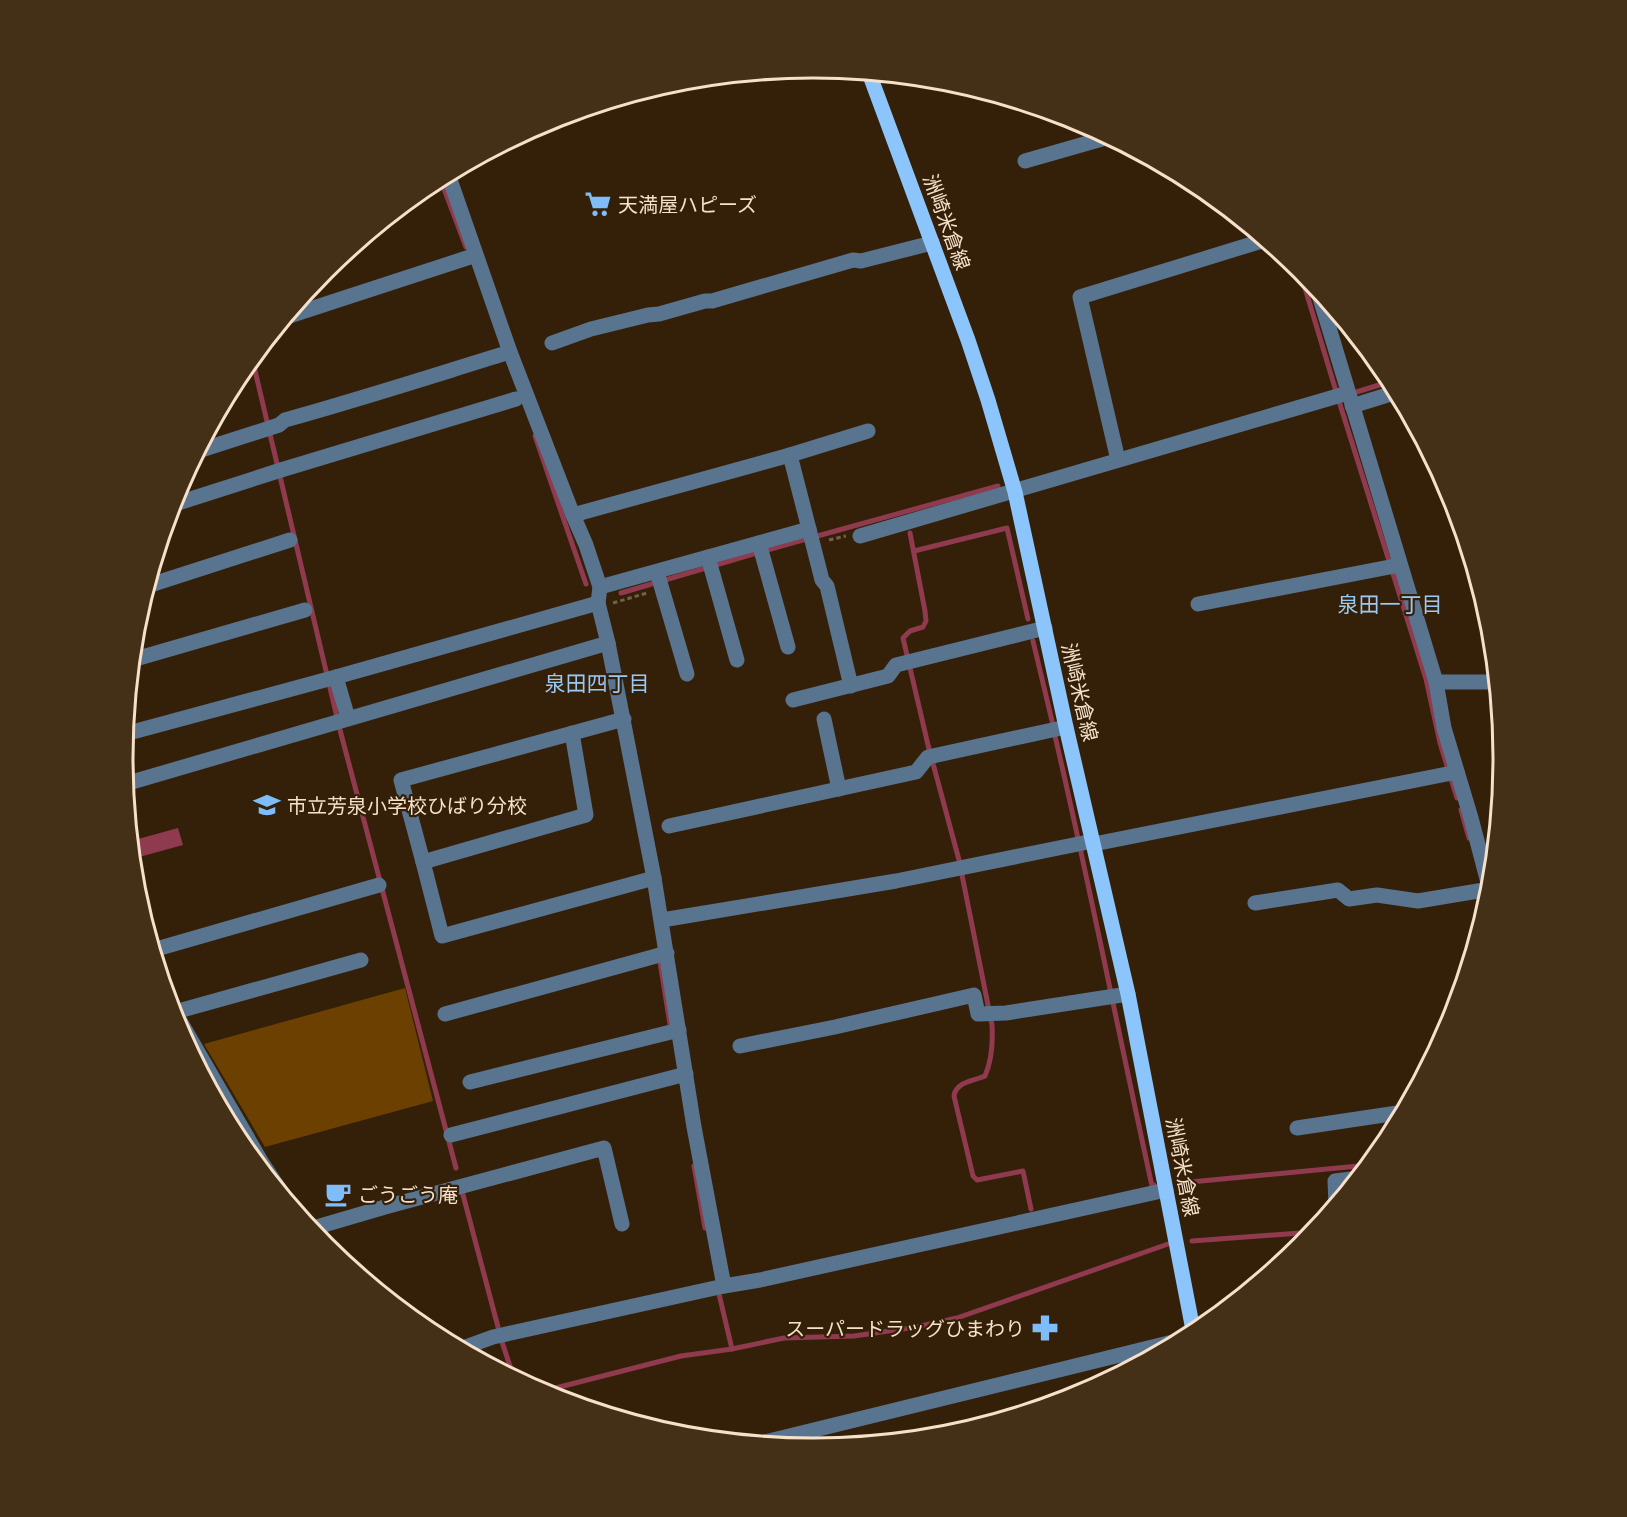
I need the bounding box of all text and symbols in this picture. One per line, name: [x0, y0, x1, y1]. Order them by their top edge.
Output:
street label: 洲崎米倉線: [918, 171, 976, 273]
supermarket icon: 天満屋ハピーズ: [583, 189, 613, 219]
place label: 天満屋ハピーズ: [618, 192, 757, 217]
district label: 泉田一丁目: [1338, 591, 1443, 617]
street label: 洲崎米倉線: [1057, 640, 1103, 744]
district label: 泉田四丁目: [545, 670, 650, 696]
school or university icon: 市立芳泉小学校ひばり分校: [252, 790, 282, 820]
place label: 市立芳泉小学校ひばり分校: [287, 793, 527, 818]
street label: 洲崎米倉線: [1161, 1116, 1205, 1218]
cafe icon: ごうごう庵: [323, 1179, 353, 1209]
place label: ごうごう庵: [358, 1182, 458, 1207]
pharmacy icon: スーパードラッグひまわり: [1030, 1313, 1060, 1343]
place label: スーパードラッグひまわり: [785, 1316, 1025, 1341]

